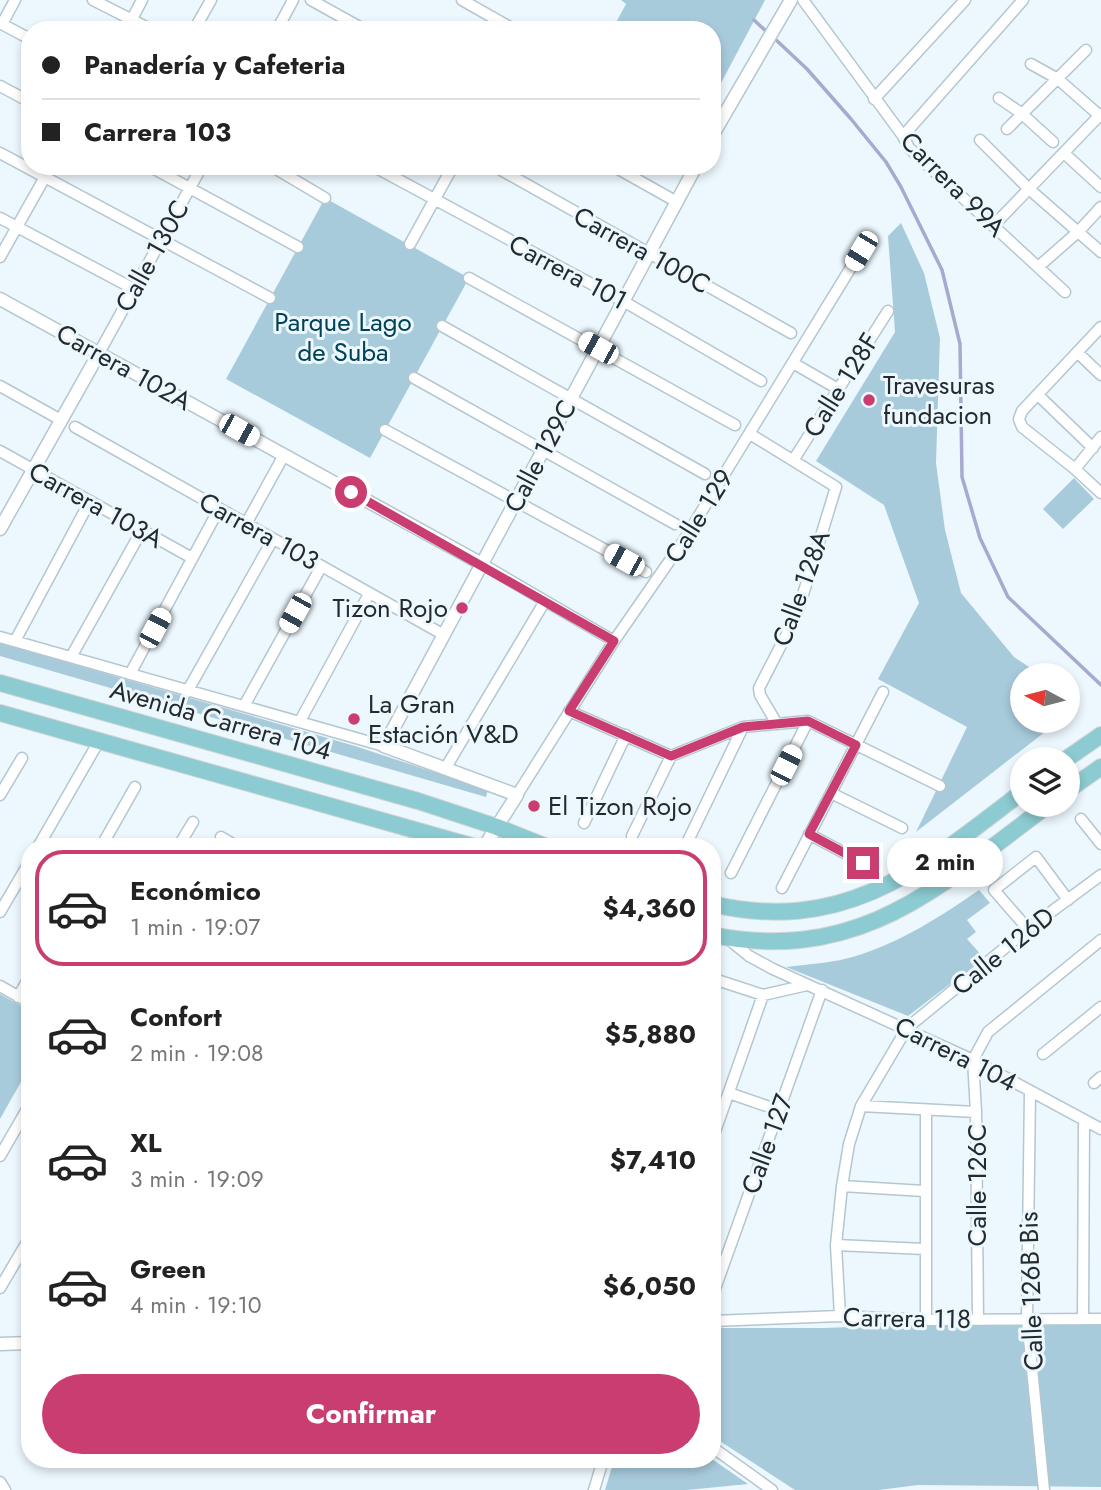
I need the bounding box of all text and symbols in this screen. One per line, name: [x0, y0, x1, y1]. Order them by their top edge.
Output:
text: Panadería y Cafeteria: [84, 46, 345, 84]
text: Carrera 103: [84, 113, 231, 151]
street label: Carrera 99A: [892, 123, 1015, 246]
street label: Calle 130C: [106, 193, 198, 319]
street label: Carrera 100C: [567, 197, 717, 303]
street label: Carrera 101: [502, 225, 634, 319]
car: [842, 228, 881, 274]
park label: Parque Lago de Suba: [274, 303, 412, 371]
street label: Carrera 102A: [49, 314, 199, 420]
street label: Calle 128F: [794, 325, 888, 445]
car: [575, 329, 622, 367]
place label: Travesuras fundacion: [883, 366, 995, 434]
marker: Travesuras fundacion: [861, 392, 877, 408]
street label: Calle 129C: [494, 393, 586, 519]
car: [216, 411, 263, 449]
street label: Carrera 103A: [22, 452, 171, 558]
street label: Calle 129: [655, 461, 743, 571]
route start: [335, 476, 367, 508]
street label: Carrera 103: [192, 482, 326, 580]
street label: Calle 128A: [762, 524, 840, 651]
car: [601, 541, 648, 579]
place label: Tizon Rojo: [332, 589, 448, 627]
car: [276, 590, 315, 636]
marker: Tizon Rojo: [454, 600, 470, 616]
car: [136, 605, 175, 651]
north arrow: [1010, 663, 1080, 733]
map controls: [1010, 663, 1080, 817]
street label: Avenida Carrera 104: [106, 670, 336, 770]
place label: La Gran Estación V&D: [368, 685, 519, 753]
marker: La Gran Estación V&D: [346, 711, 362, 727]
car: [768, 742, 805, 788]
button: layers: [1010, 747, 1080, 817]
place label: El Tizon Rojo: [548, 787, 692, 825]
marker: El Tizon Rojo: [526, 798, 542, 814]
callout: 2 min: [888, 838, 1003, 888]
text: 2 min: [915, 845, 975, 879]
route end: [847, 847, 879, 879]
text: Económico: [130, 872, 261, 910]
icon: car: [46, 877, 109, 940]
text: $4,360: [603, 889, 696, 927]
street label: Calle 126D: [943, 898, 1063, 1004]
text: 1 min · 19:07: [130, 910, 260, 944]
text: Confort: [130, 998, 222, 1036]
icon: car: [46, 1003, 109, 1066]
street label: Carrera 104: [888, 1007, 1024, 1101]
text: $5,880: [605, 1015, 696, 1053]
text: 2 min · 19:08: [130, 1036, 264, 1070]
street label: Calle 127: [731, 1088, 803, 1199]
text: XL: [130, 1124, 162, 1162]
street label: Calle 126C: [958, 1124, 996, 1246]
icon: car: [46, 1129, 109, 1192]
text: $7,410: [610, 1141, 696, 1179]
text: 3 min · 19:09: [130, 1162, 264, 1196]
street label: Calle 126B Bis: [1009, 1211, 1053, 1371]
text: Green: [130, 1250, 206, 1288]
icon: car: [46, 1255, 109, 1318]
text: $6,050: [603, 1267, 696, 1305]
text: 4 min · 19:10: [130, 1288, 262, 1322]
street label: Carrera 118: [843, 1298, 971, 1338]
button: Confirmar: [42, 1374, 700, 1454]

